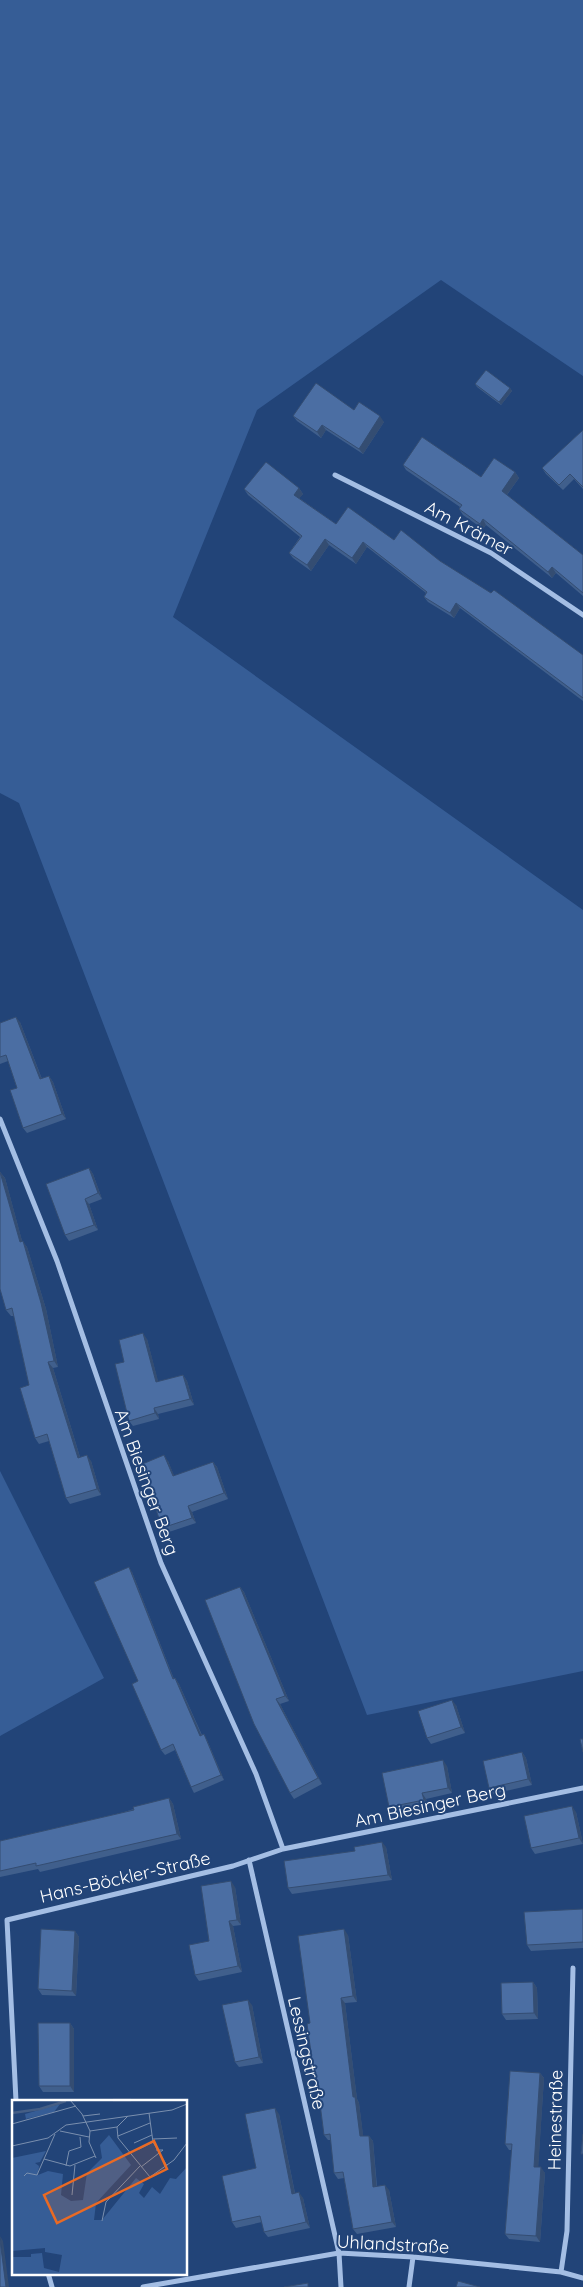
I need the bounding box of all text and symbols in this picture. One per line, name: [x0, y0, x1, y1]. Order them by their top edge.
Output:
street label: Am Krämer: [421, 495, 517, 561]
street label: Am Biesinger Berg: [110, 1406, 184, 1558]
street label: Am Biesinger Berg: [352, 1778, 508, 1832]
street label: Hans-Böckler-Straße: [38, 1846, 212, 1908]
street label: Lessingstraße: [283, 1994, 331, 2112]
street label: Heinestraße: [543, 2069, 567, 2171]
inset map: [12, 2100, 188, 2274]
street label: Uhlandstraße: [336, 2230, 450, 2258]

